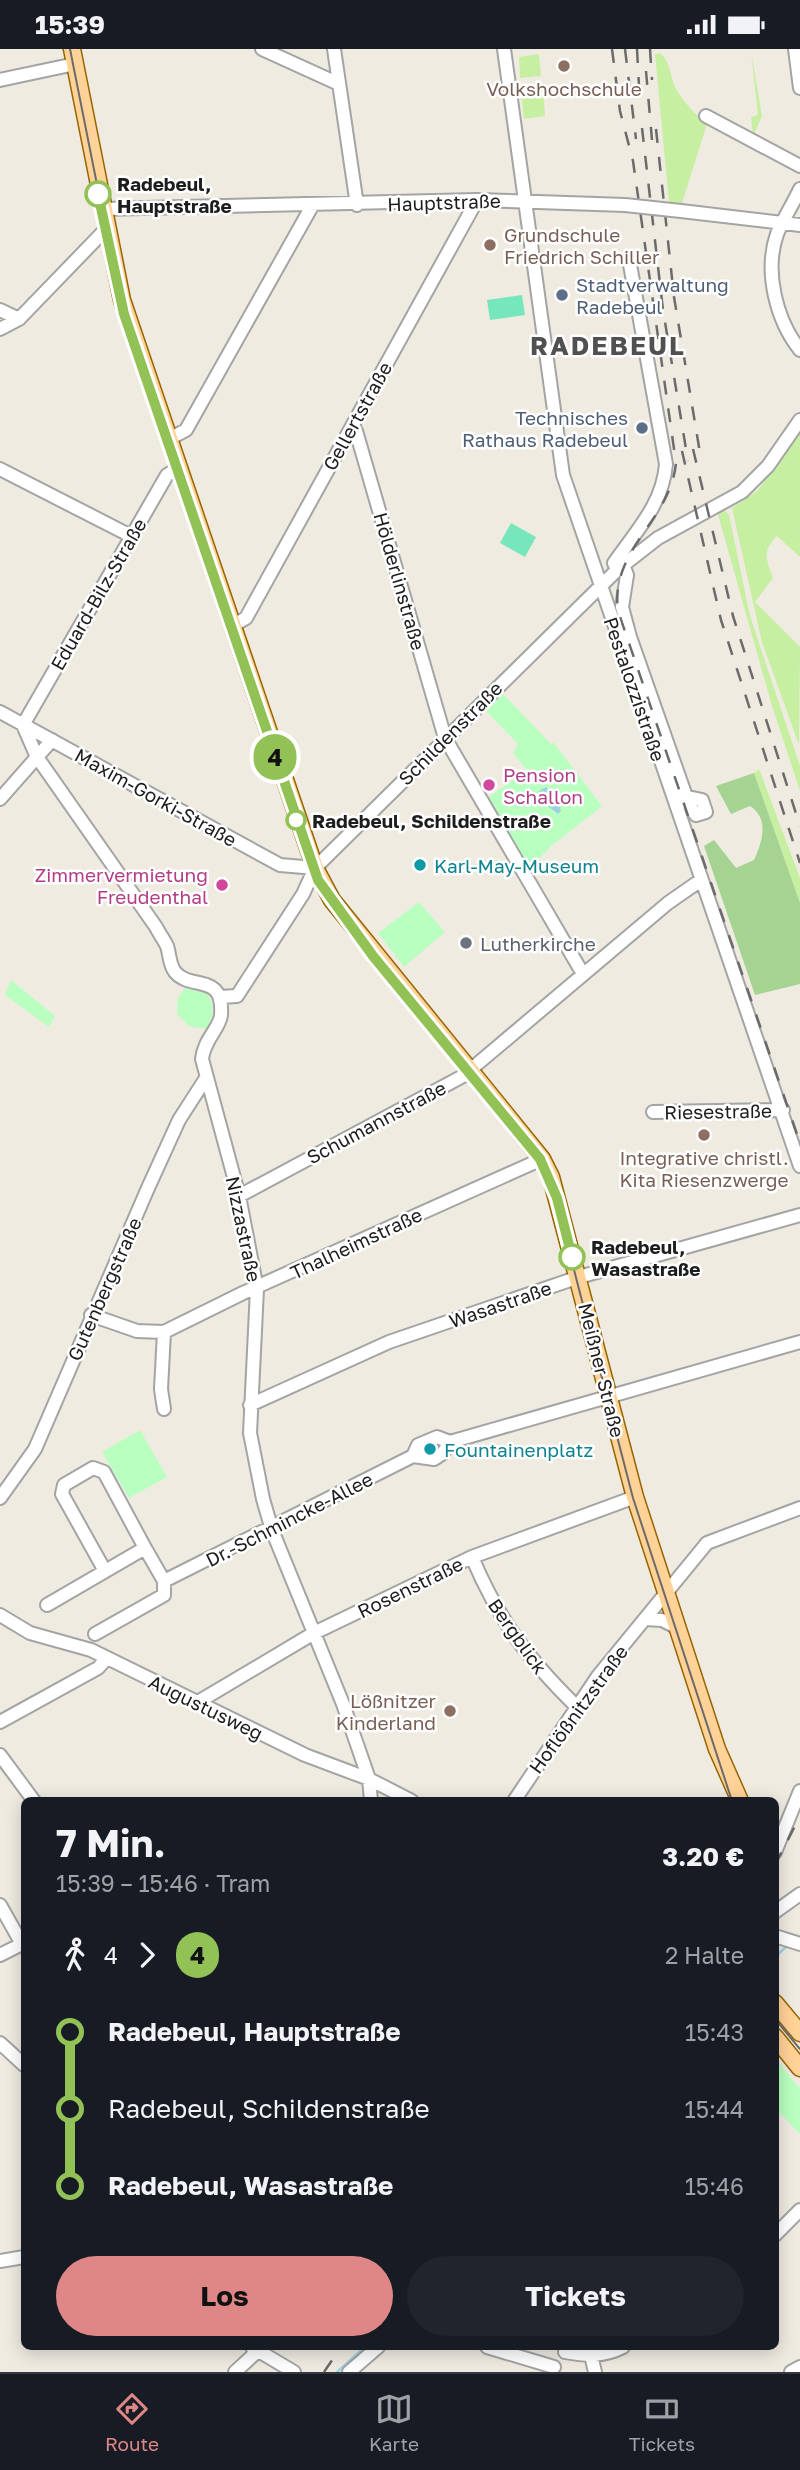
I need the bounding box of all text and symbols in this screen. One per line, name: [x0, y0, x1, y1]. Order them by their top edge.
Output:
text: 15:39: [35, 9, 105, 40]
marker: Volkshochschule: [556, 58, 572, 74]
place label: Volkshochschule: [486, 77, 642, 100]
place label: Radebeul, Hauptstraße: [117, 172, 232, 217]
marker: Radebeul, Hauptstraße: [85, 181, 111, 207]
street label: Hauptstraße: [387, 189, 501, 215]
place label: Grundschule Friedrich Schiller: [504, 223, 660, 268]
marker: Grundschule Friedrich Schiller: [482, 237, 498, 253]
place label: Stadtverwaltung Radebeul: [576, 273, 729, 318]
marker: Stadtverwaltung Radebeul: [554, 287, 570, 303]
district label: RADEBEUL: [530, 330, 686, 361]
street label: Gellertstraße: [318, 358, 396, 474]
place label: Technisches Rathaus Radebeul: [462, 406, 628, 451]
marker: Technisches Rathaus Radebeul: [634, 420, 650, 436]
street label: Hölderlinstraße: [369, 509, 431, 653]
street label: Eduard-Bilz-Straße: [45, 514, 151, 674]
street label: Pestalozzistraße: [599, 614, 671, 764]
street label: Schildenstraße: [393, 676, 507, 790]
line badge: 4: [252, 734, 298, 780]
text: 4: [268, 742, 283, 771]
street label: Maxim-Gorki-Straße: [71, 743, 241, 851]
place label: Pension Schallon: [503, 763, 583, 808]
marker: Pension Schallon: [481, 777, 497, 793]
place label: Radebeul, Schildenstraße: [312, 809, 551, 832]
marker: Radebeul, Schildenstraße: [286, 810, 306, 830]
place label: Karl-May-Museum: [434, 854, 599, 877]
marker: Karl-May-Museum: [412, 857, 428, 873]
place label: Zimmervermietung Freudenthal: [35, 863, 208, 908]
marker: Zimmervermietung Freudenthal: [214, 877, 230, 893]
place label: Lutherkirche: [480, 932, 596, 955]
marker: Lutherkirche: [458, 935, 474, 951]
street label: Schumannstraße: [302, 1076, 450, 1168]
street label: Riesestraße: [664, 1099, 772, 1123]
marker: Integrative christl. Kita Riesenzwerge: [696, 1127, 712, 1143]
place label: Integrative christl. Kita Riesenzwerge: [619, 1146, 789, 1191]
street label: Nizzastraße: [222, 1174, 266, 1284]
street label: Thalheimstraße: [287, 1202, 425, 1284]
street label: Gutenbergstraße: [62, 1214, 146, 1364]
place label: Radebeul, Wasastraße: [591, 1235, 701, 1280]
marker: Radebeul, Wasastraße: [559, 1244, 585, 1270]
street label: Wasastraße: [446, 1276, 554, 1332]
street label: Meißner Straße: [574, 1300, 630, 1440]
place label: Fountainenplatz: [444, 1438, 593, 1461]
marker: Fountainenplatz: [422, 1441, 438, 1457]
street label: Dr.-Schmincke-Allee: [202, 1467, 376, 1571]
street label: Rosenstraße: [353, 1552, 467, 1622]
street label: Bergblick: [484, 1594, 552, 1678]
street label: Hoflößnitzstraße: [524, 1640, 632, 1778]
street label: Augustusweg: [145, 1669, 267, 1745]
place label: Lößnitzer Kinderland: [336, 1689, 437, 1734]
marker: Lößnitzer Kinderland: [442, 1703, 458, 1719]
text: 7 Min.: [56, 1820, 166, 1865]
text: 3.20 €: [662, 1841, 744, 1872]
text: 15:39 – 15:46 · Tram: [56, 1869, 270, 1897]
icon: walk: [56, 1936, 94, 1974]
icon: forward: [128, 1936, 166, 1974]
text: 4: [190, 1940, 205, 1969]
text: 4: [104, 1941, 118, 1969]
text: 2 Halte: [665, 1941, 744, 1969]
text: Radebeul, Hauptstraße: [108, 2016, 401, 2047]
text: 15:43: [685, 2018, 744, 2046]
text: Radebeul, Schildenstraße: [108, 2093, 430, 2124]
text: 15:44: [685, 2095, 744, 2123]
text: Radebeul, Wasastraße: [108, 2170, 393, 2201]
text: 15:46: [685, 2172, 744, 2200]
button: Los: [56, 2256, 393, 2336]
button: Tickets: [407, 2256, 744, 2336]
tab: Route: [105, 2390, 159, 2455]
tab: Karte: [369, 2390, 419, 2455]
tab: Tickets: [629, 2390, 695, 2455]

